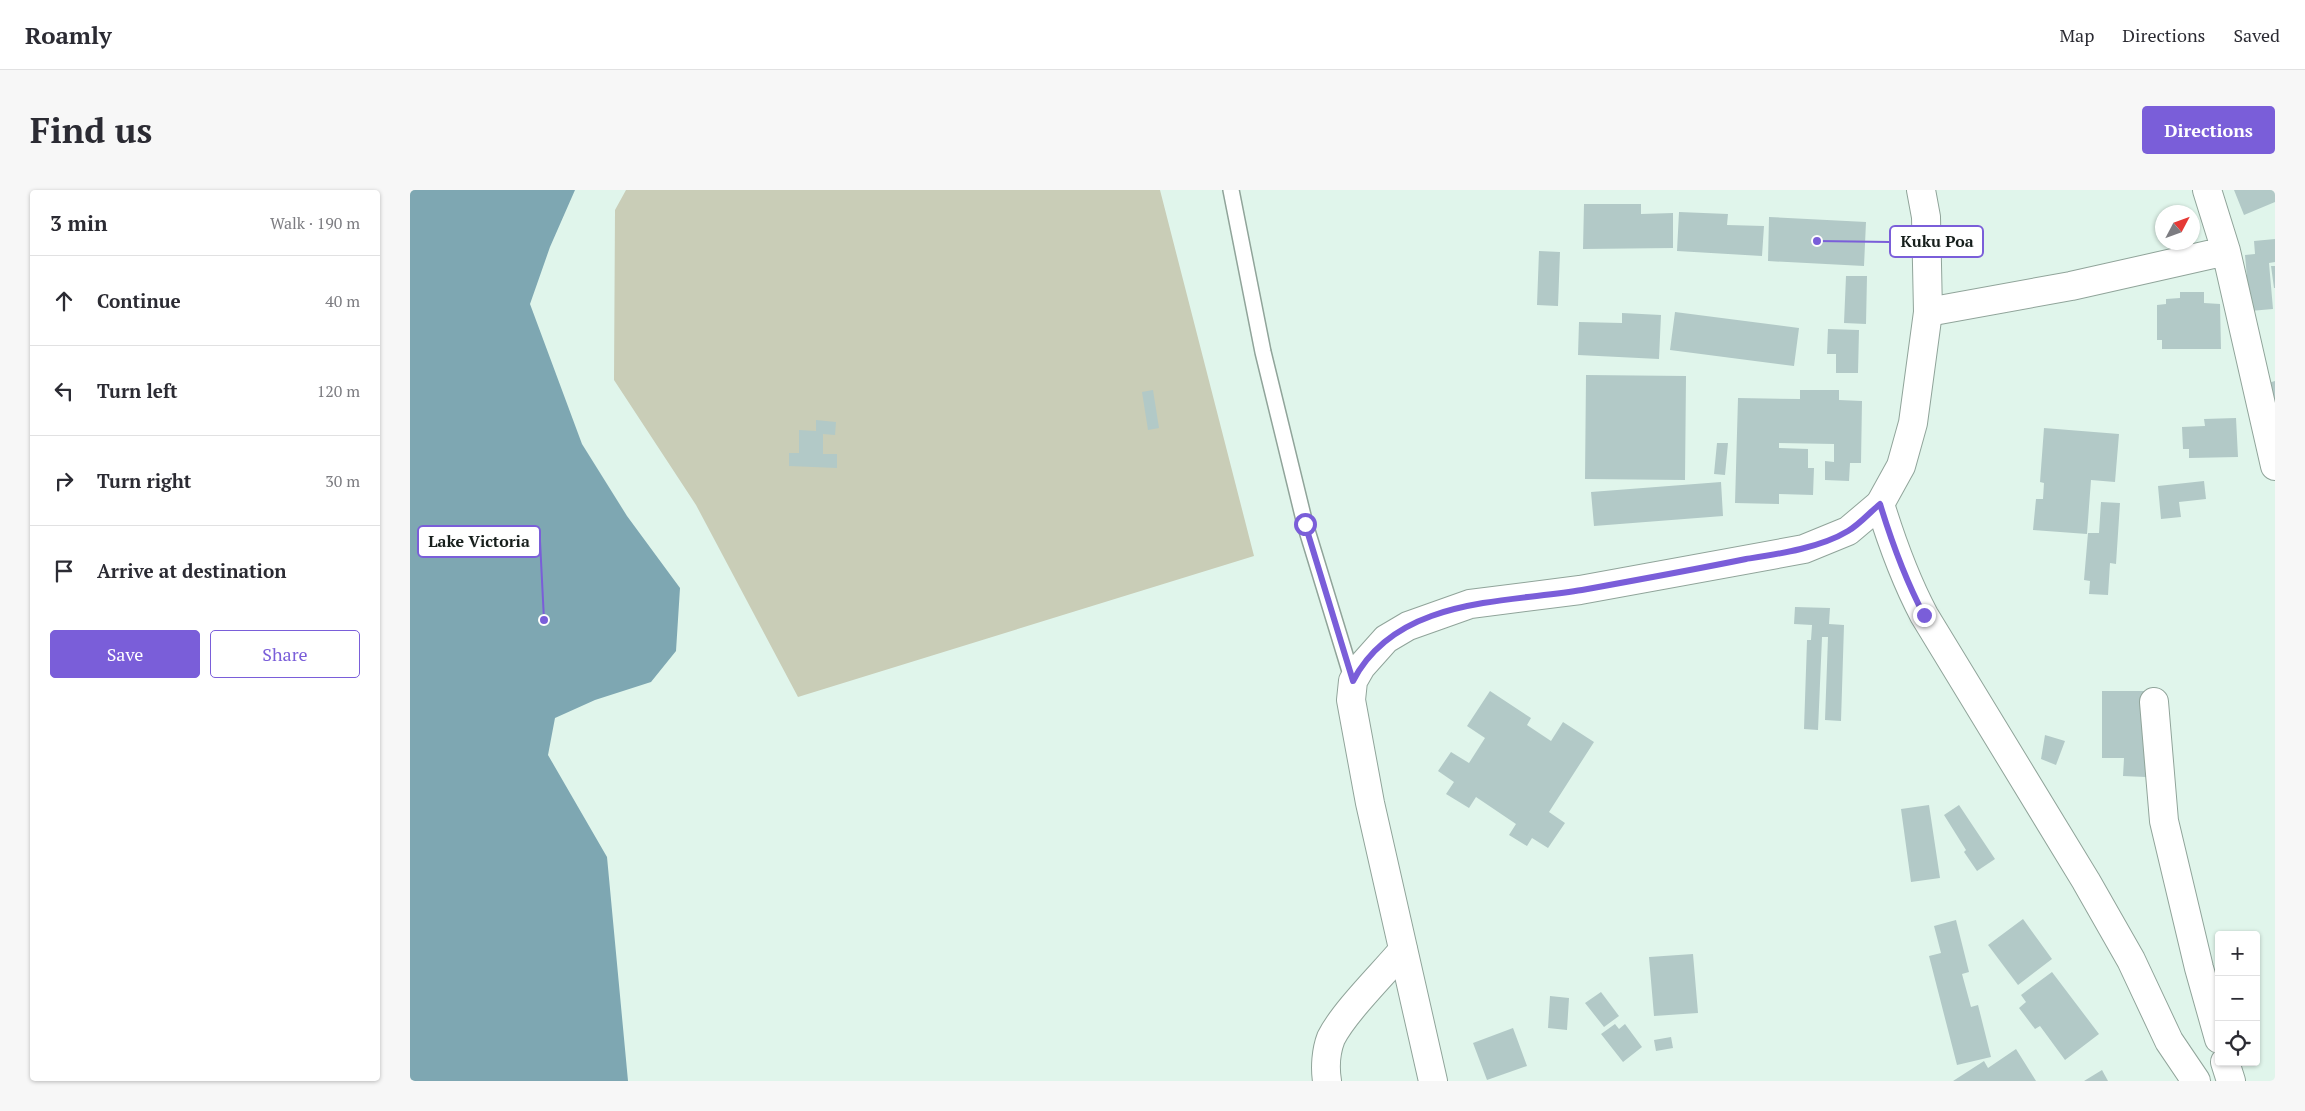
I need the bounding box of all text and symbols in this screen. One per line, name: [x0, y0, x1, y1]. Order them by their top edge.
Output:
text: Roamly: [25, 19, 112, 51]
text: Map: [2059, 23, 2094, 47]
text: Directions: [2122, 23, 2205, 47]
text: Saved: [2233, 23, 2280, 47]
button: Directions: [2142, 106, 2275, 154]
text: Find us: [30, 107, 152, 153]
north arrow: [2155, 205, 2200, 250]
text: 3 min: [50, 209, 107, 237]
text: Walk · 190 m: [270, 212, 360, 234]
callout: Kuku Poa: [1890, 226, 1983, 257]
text: Kuku Poa: [1900, 230, 1974, 252]
icon: ahead: [50, 287, 78, 315]
text: Continue: [97, 288, 181, 313]
text: 40 m: [325, 290, 360, 312]
icon: left: [50, 377, 78, 405]
text: Turn left: [97, 378, 178, 403]
text: 120 m: [317, 380, 360, 402]
icon: right: [50, 467, 78, 495]
text: Turn right: [97, 468, 191, 493]
text: 30 m: [325, 470, 360, 492]
route start: [1294, 513, 1317, 536]
callout: Lake Victoria: [418, 526, 540, 557]
text: Lake Victoria: [428, 530, 530, 552]
icon: arrive: [50, 557, 78, 585]
text: Arrive at destination: [97, 558, 286, 583]
route end: [1913, 604, 1936, 627]
button: Save: [50, 630, 200, 678]
button: Share: [210, 630, 360, 678]
map controls: [2215, 931, 2260, 1066]
button: +: [2215, 931, 2260, 976]
button: −: [2215, 976, 2260, 1021]
button: locate: [2215, 1021, 2260, 1066]

